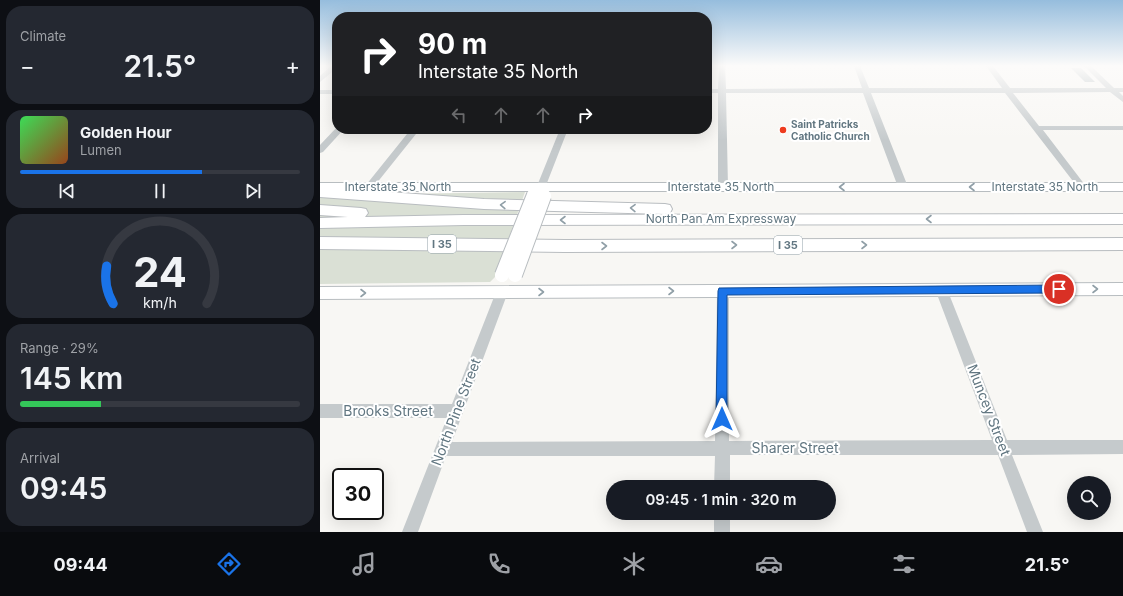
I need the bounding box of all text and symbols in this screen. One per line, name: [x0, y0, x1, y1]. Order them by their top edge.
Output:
text: 90 m: [418, 27, 487, 61]
text: Climate: [20, 28, 66, 44]
icon: right: [352, 28, 404, 80]
text: 21.5°: [123, 48, 197, 84]
text: −: [20, 53, 35, 79]
text: +: [285, 53, 300, 79]
text: Interstate 35 North: [418, 61, 578, 82]
icon: left: [448, 104, 470, 126]
icon: ahead: [490, 104, 512, 126]
icon: ahead: [532, 104, 554, 126]
icon: right: [574, 104, 596, 126]
place label: Saint Patricks Catholic Church: [791, 118, 870, 142]
text: Golden Hour: [80, 123, 172, 142]
marker: Saint Patricks Catholic Church: [778, 125, 788, 135]
text: Lumen: [80, 142, 122, 158]
street label: Interstate 35 North: [345, 179, 451, 194]
street label: Interstate 35 North: [668, 179, 774, 194]
street label: Interstate 35 North: [992, 179, 1098, 194]
icon: previous: [56, 180, 78, 202]
icon: pause: [149, 180, 171, 202]
icon: next: [242, 180, 264, 202]
one-way arrow: [839, 183, 845, 192]
one-way arrow: [969, 183, 975, 191]
one-way arrow: [500, 200, 506, 209]
one-way arrow: [630, 204, 636, 212]
street label: North Pan Am Expressway: [646, 211, 797, 226]
one-way arrow: [926, 215, 932, 223]
one-way arrow: [560, 216, 566, 224]
road number: I 35: [428, 235, 456, 253]
road number: I 35: [774, 236, 802, 254]
one-way arrow: [861, 240, 867, 249]
one-way arrow: [731, 241, 737, 249]
one-way arrow: [601, 242, 607, 250]
text: 24: [133, 247, 187, 297]
pin: [1042, 272, 1076, 306]
icon: arrive: [1048, 278, 1070, 300]
one-way arrow: [1092, 285, 1098, 293]
one-way arrow: [668, 287, 674, 295]
one-way arrow: [538, 288, 544, 296]
one-way arrow: [360, 289, 366, 297]
text: km/h: [143, 294, 177, 311]
text: Range · 29%: [20, 340, 99, 356]
street label: North Pine Street: [427, 355, 484, 468]
text: 145 km: [20, 360, 123, 396]
street label: Muncey Street: [964, 362, 1015, 458]
position arrow: [701, 398, 743, 440]
street label: Brooks Street: [343, 402, 433, 419]
street label: Sharer Street: [751, 439, 839, 456]
text: Arrival: [20, 450, 60, 466]
speed limit sign: 30: [332, 468, 384, 520]
text: 09:45: [20, 470, 107, 506]
map controls: [1067, 476, 1111, 520]
button: search: [1067, 476, 1111, 520]
text: 09:45 · 1 min · 320 m: [645, 490, 797, 509]
icon: directions: [215, 550, 243, 578]
icon: music: [350, 550, 378, 578]
icon: phone: [485, 550, 513, 578]
icon: climate: [620, 550, 648, 578]
icon: car: [755, 550, 783, 578]
icon: filters: [890, 550, 918, 578]
text: 09:44: [54, 554, 108, 575]
text: 21.5°: [1025, 554, 1069, 575]

